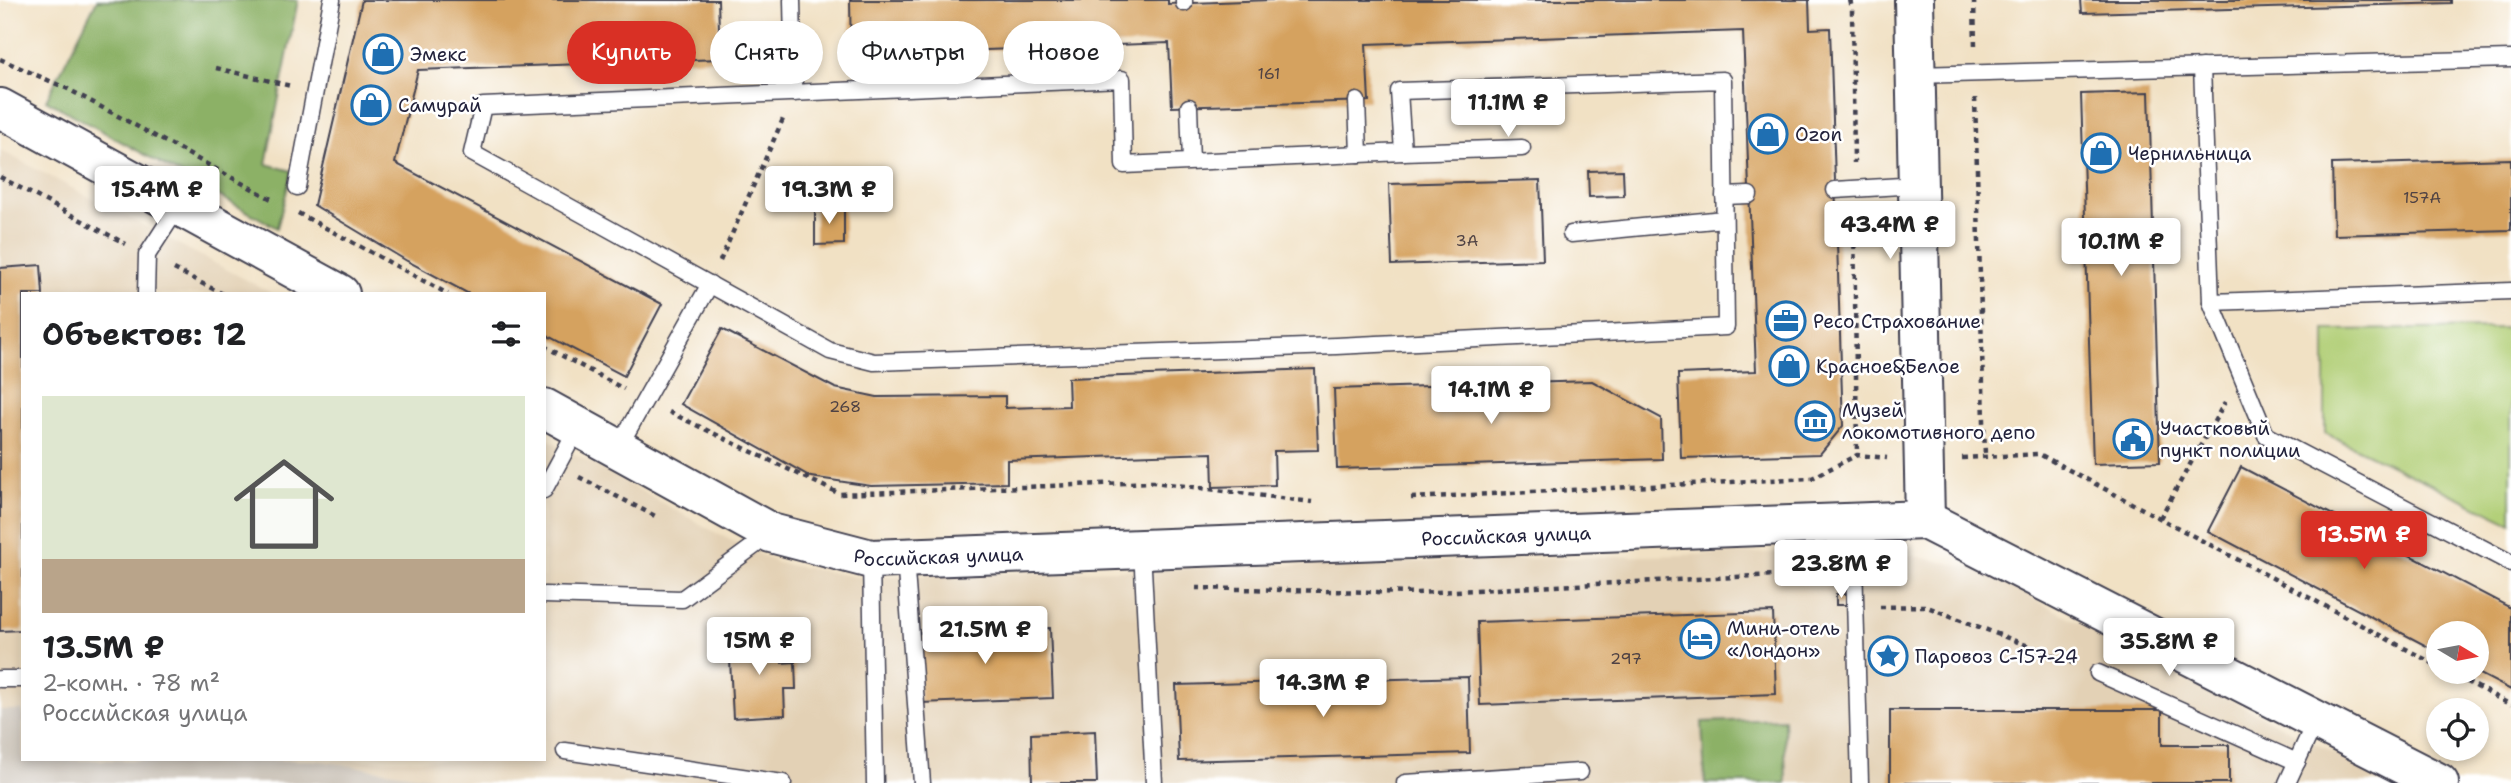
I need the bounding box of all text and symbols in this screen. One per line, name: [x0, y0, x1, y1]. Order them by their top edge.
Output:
chip: Купить: [567, 21, 696, 84]
chip: Снять: [710, 21, 823, 84]
chip: Фильтры: [837, 21, 989, 84]
chip: Новое: [1003, 21, 1124, 84]
shop icon: Эмекс: [362, 33, 404, 75]
place label: Эмекс: [410, 42, 467, 67]
house number: 161: [1258, 63, 1280, 84]
pin: 11.1M ₽: [1443, 80, 1573, 139]
shop icon: Самурай: [350, 84, 392, 126]
text: 11.1M ₽: [1467, 87, 1549, 117]
place label: Самурай: [398, 93, 482, 118]
shop icon: Ozon: [1747, 113, 1789, 155]
place label: Ozon: [1795, 122, 1842, 147]
shop icon: Чернильница: [2080, 132, 2122, 174]
place label: Чернильница: [2128, 141, 2252, 166]
pin: 15.4M ₽: [92, 166, 222, 226]
pin: 19.3M ₽: [764, 166, 894, 226]
text: 15.4M ₽: [111, 174, 203, 204]
text: 19.3M ₽: [781, 174, 877, 204]
house number: 157А: [2403, 187, 2441, 208]
pin: 43.4M ₽: [1825, 202, 1955, 261]
text: 43.4M ₽: [1840, 209, 1940, 239]
pin: 10.1M ₽: [2056, 218, 2186, 278]
text: 10.1M ₽: [2077, 226, 2165, 256]
house number: 3А: [1456, 230, 1478, 251]
office icon: Ресо Страхование: [1765, 300, 1807, 342]
place label: Ресо Страхование: [1813, 309, 1981, 334]
text: Объектов: 12: [42, 314, 246, 355]
icon: filters: [487, 315, 525, 353]
shop icon: Красное&Белое: [1768, 345, 1810, 387]
place label: Красное&Белое: [1816, 354, 1960, 379]
pin: 14.1M ₽: [1426, 366, 1556, 426]
text: 14.1M ₽: [1447, 374, 1535, 404]
house number: 268: [829, 396, 861, 417]
place label: Музей локомотивного депо: [1842, 398, 2036, 445]
museum icon: Музей локомотивного депо: [1794, 400, 1836, 442]
place label: Участковый пункт полиции: [2160, 416, 2301, 463]
public building icon: Участковый пункт полиции: [2112, 418, 2154, 460]
icon: home: [221, 441, 347, 567]
pin: 13.5M ₽: [2299, 512, 2429, 571]
text: 13.5M ₽: [2317, 519, 2411, 549]
street label: Российская улица: [1421, 520, 1592, 551]
pin: 23.8M ₽: [1776, 540, 1906, 600]
street label: Российская улица: [851, 541, 1024, 572]
text: 23.8M ₽: [1790, 548, 1892, 578]
pin: 21.5M ₽: [920, 606, 1050, 666]
text: 21.5M ₽: [938, 614, 1032, 644]
place label: Мини-отель «Лондон»: [1727, 616, 1840, 663]
pin: 15M ₽: [710, 618, 808, 677]
hotel icon: Мини-отель «Лондон»: [1679, 618, 1721, 660]
pin: 35.8M ₽: [2104, 618, 2234, 678]
north arrow: [2426, 621, 2488, 684]
map controls: [2426, 621, 2489, 761]
text: 15M ₽: [723, 625, 795, 655]
text: 35.8M ₽: [2119, 626, 2219, 656]
text: 13.5M ₽: [42, 627, 165, 668]
place icon: Паровоз С-157-24: [1867, 635, 1909, 677]
place label: Паровоз С-157-24: [1915, 644, 2078, 669]
house number: 297: [1610, 648, 1642, 669]
pin: 14.3M ₽: [1258, 660, 1388, 719]
text: 14.3M ₽: [1276, 667, 1370, 697]
text: 2-комн. · 78 m²: [42, 668, 220, 698]
text: Российская улица: [42, 698, 248, 728]
button: locate: [2426, 698, 2489, 761]

